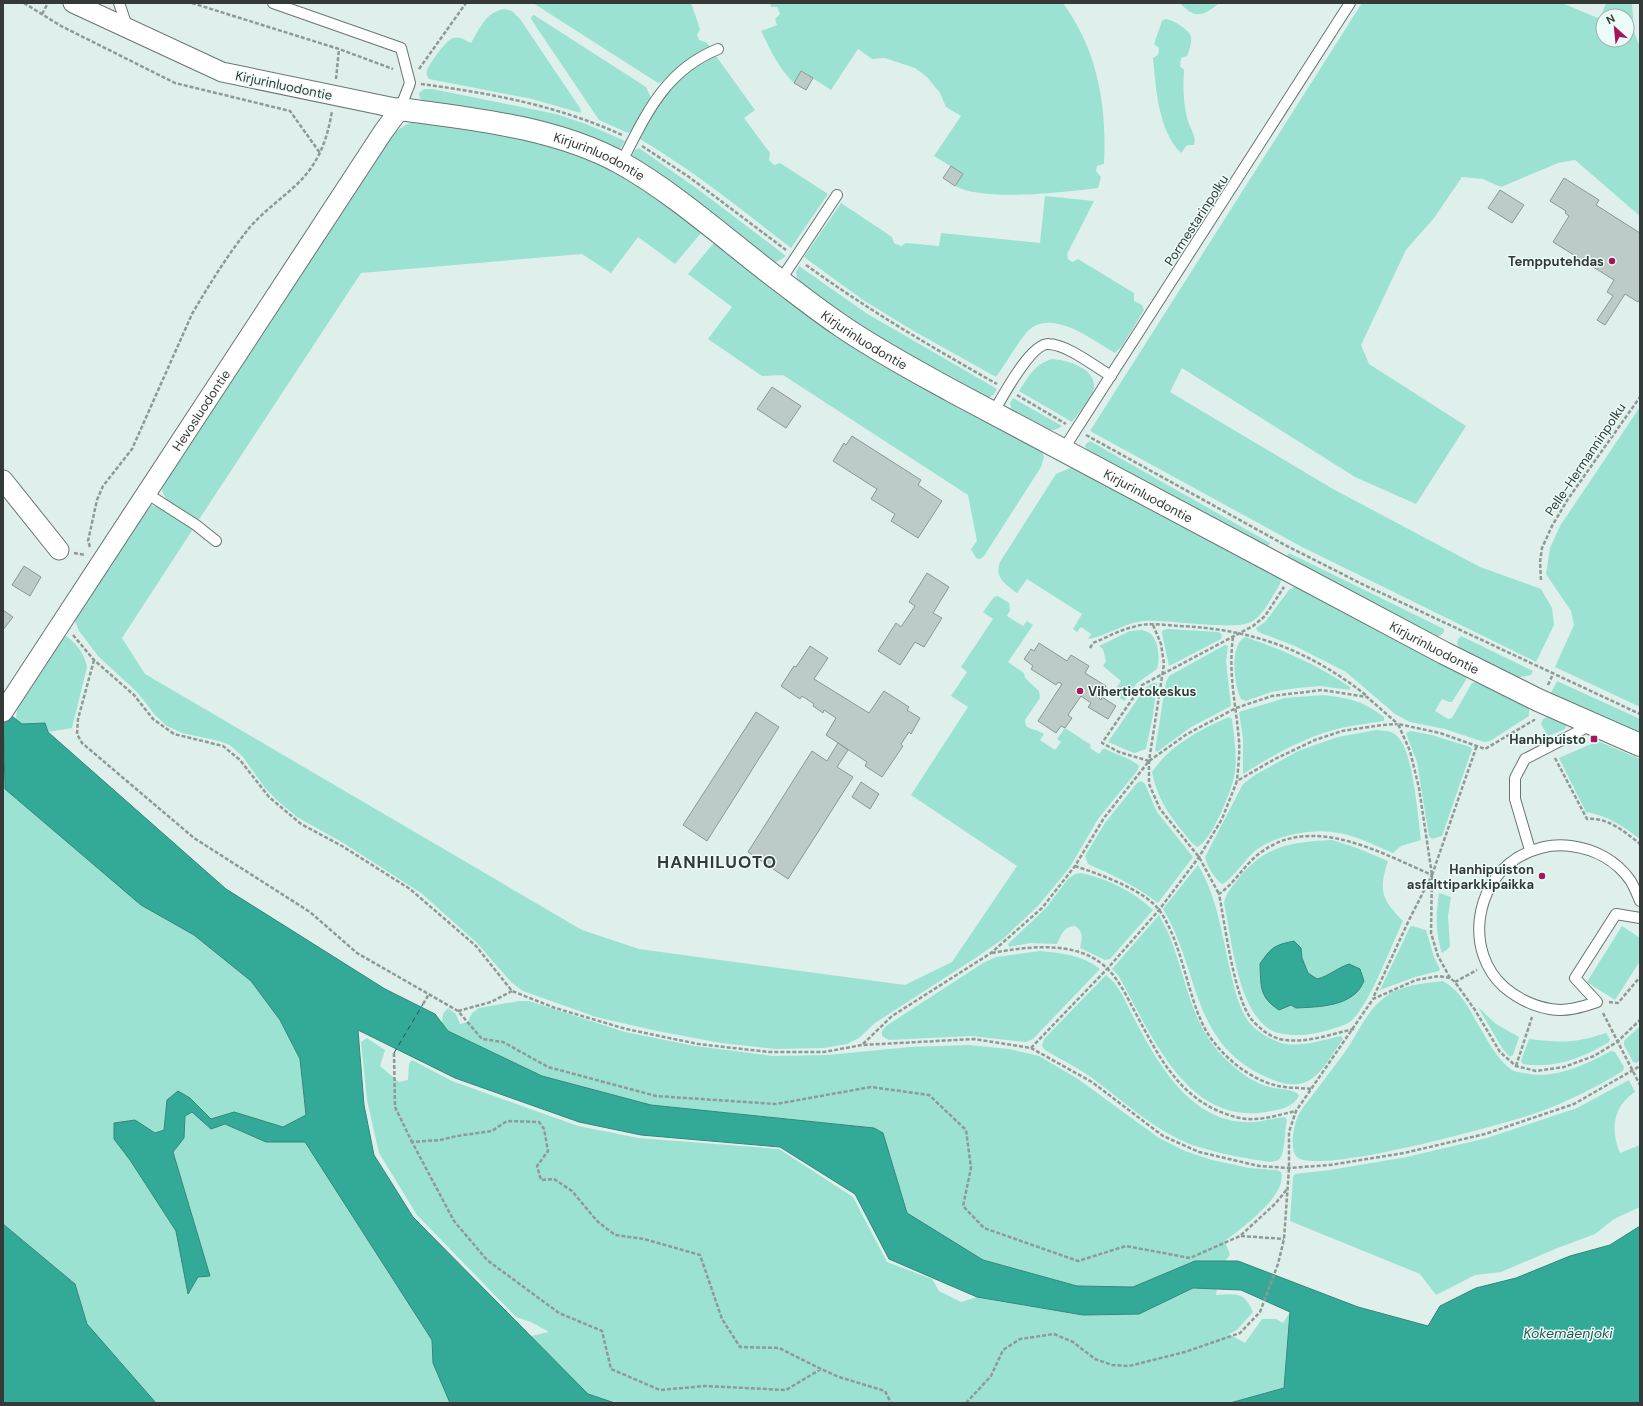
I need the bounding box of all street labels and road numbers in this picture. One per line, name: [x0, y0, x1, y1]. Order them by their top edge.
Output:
street label: Kirjurinluodontie: [234, 67, 334, 104]
street label: Kirjurinluodontie: [552, 129, 648, 184]
street label: Pormestarinpolku: [1161, 172, 1232, 269]
street label: Kirjurinluodontie: [818, 307, 910, 374]
street label: Hevosluodontie: [168, 366, 234, 454]
street label: Pelle-Hermanninpolku: [1541, 400, 1630, 519]
street label: Kirjurinluodontie: [1101, 465, 1196, 527]
street label: Kirjurinluodontie: [1387, 618, 1482, 678]

